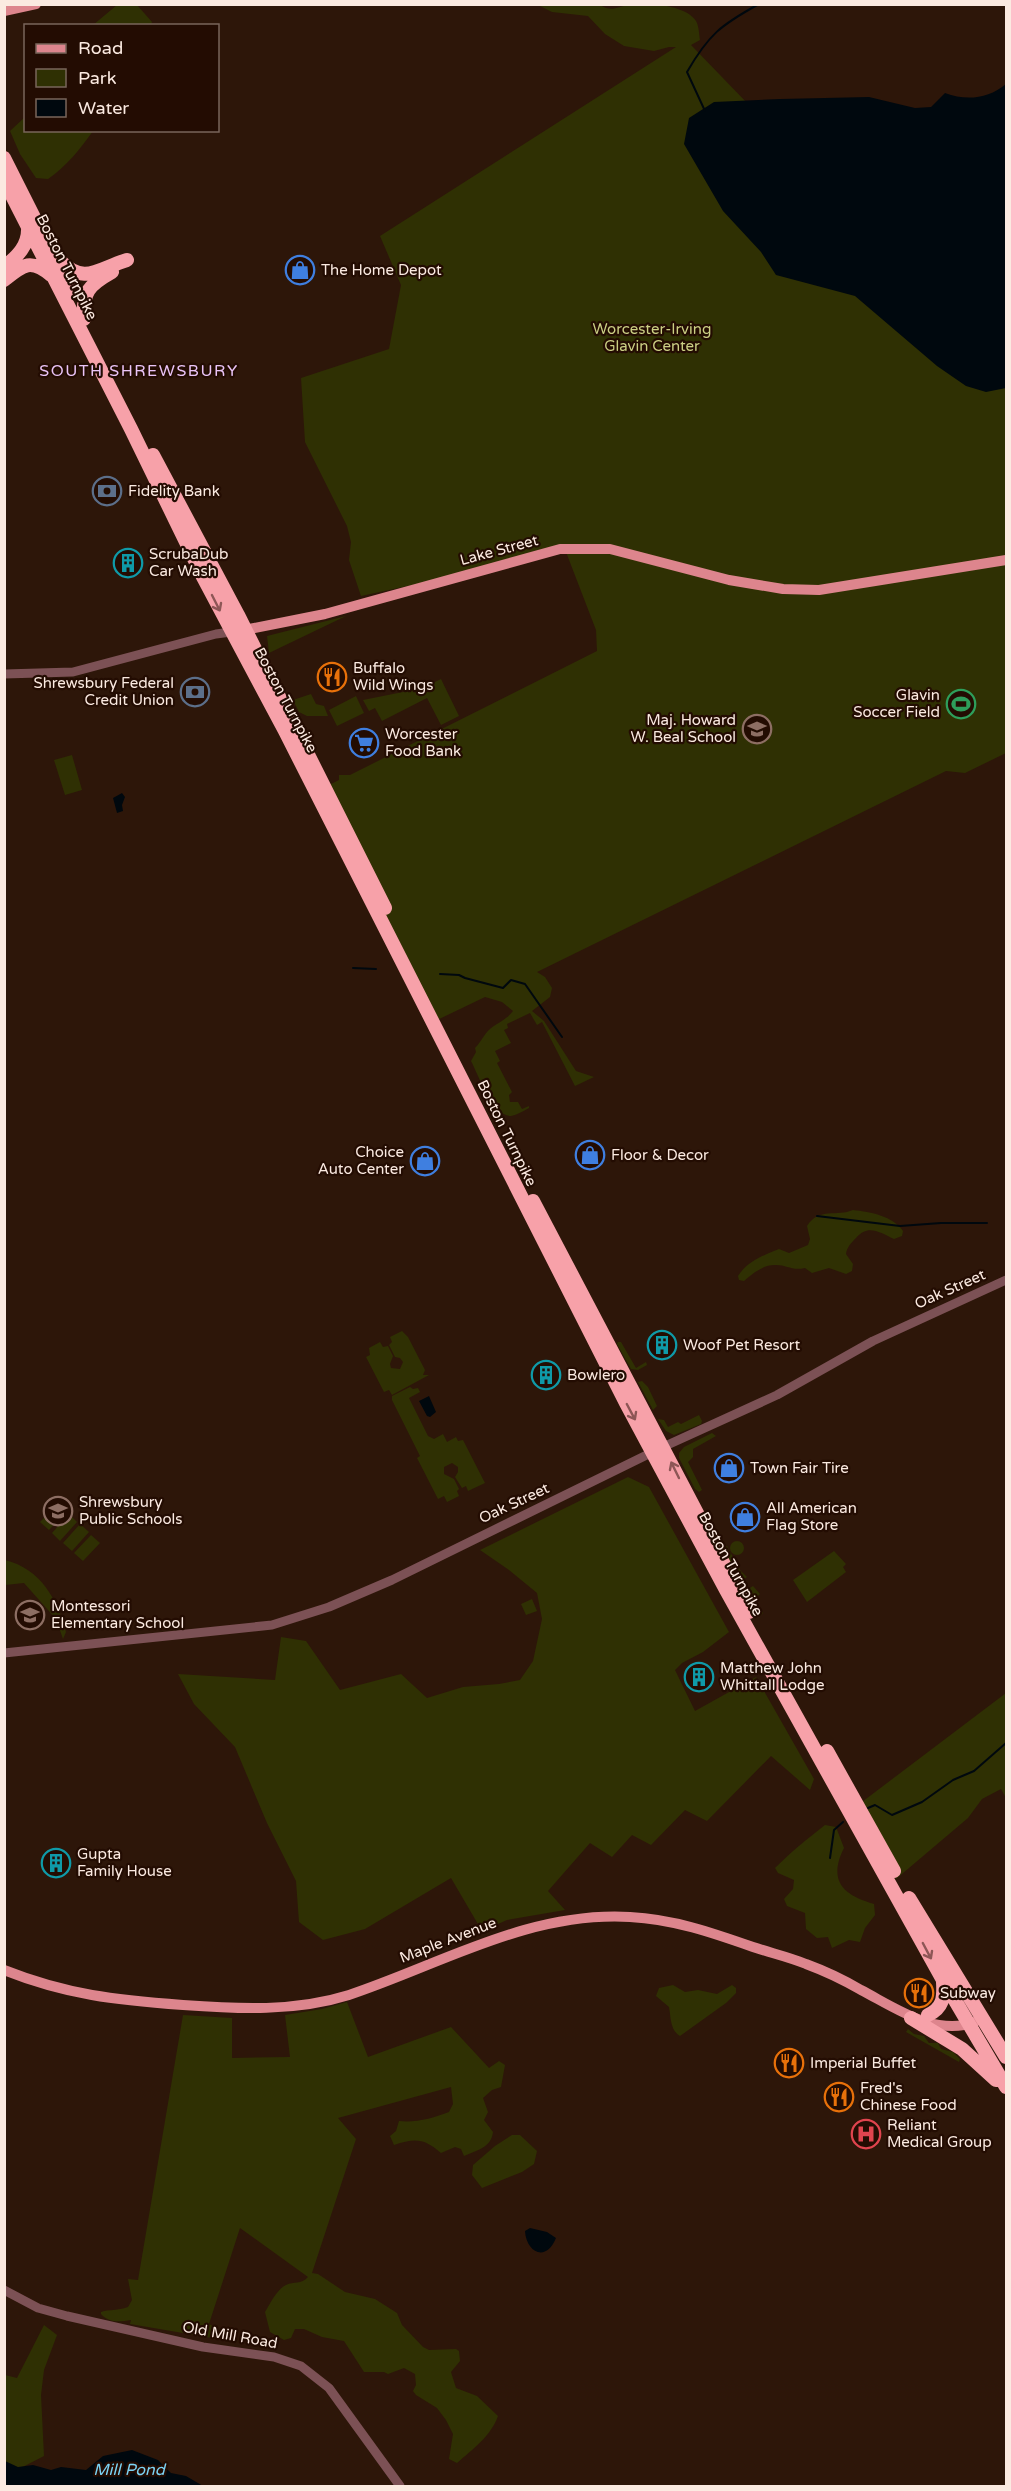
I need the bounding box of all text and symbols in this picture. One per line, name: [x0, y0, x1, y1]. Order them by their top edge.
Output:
legend: [24, 24, 219, 132]
text: Road: [78, 37, 123, 59]
text: Park: [78, 67, 117, 89]
text: Water: [78, 97, 129, 119]
street label: Boston Turnpike: [33, 211, 101, 323]
shop icon: The Home Depot: [284, 254, 316, 286]
place label: The Home Depot: [321, 261, 442, 279]
park label: Worcester-Irving Glavin Center: [593, 320, 711, 355]
district label: SOUTH SHREWSBURY: [39, 361, 239, 381]
bank icon: Fidelity Bank: [91, 475, 123, 507]
place label: Fidelity Bank: [128, 482, 220, 500]
street label: Lake Street: [458, 531, 540, 569]
place label: ScrubaDub Car Wash: [149, 545, 229, 580]
building icon: ScrubaDub Car Wash: [112, 547, 144, 579]
one-way arrow: [211, 594, 223, 612]
street label: Boston Turnpike: [251, 644, 321, 756]
place label: Buffalo Wild Wings: [353, 659, 433, 694]
restaurant icon: Buffalo Wild Wings: [316, 661, 348, 693]
place label: Shrewsbury Federal Credit Union: [34, 674, 174, 709]
bank icon: Shrewsbury Federal Credit Union: [179, 676, 211, 708]
place label: Glavin Soccer Field: [853, 686, 940, 721]
sports icon: Glavin Soccer Field: [945, 688, 977, 720]
place label: Maj. Howard W. Beal School: [631, 711, 736, 746]
school or university icon: Maj. Howard W. Beal School: [741, 713, 773, 745]
place label: Worcester Food Bank: [385, 725, 461, 760]
supermarket icon: Worcester Food Bank: [348, 727, 380, 759]
street label: Boston Turnpike: [473, 1077, 541, 1189]
shop icon: Floor & Decor: [574, 1139, 606, 1171]
place label: Choice Auto Center: [318, 1143, 404, 1178]
shop icon: Choice Auto Center: [409, 1145, 441, 1177]
place label: Floor & Decor: [611, 1146, 709, 1164]
street label: Oak Street: [912, 1265, 988, 1313]
building icon: Woof Pet Resort: [646, 1329, 678, 1361]
place label: Woof Pet Resort: [683, 1336, 801, 1354]
building icon: Bowlero: [530, 1359, 562, 1391]
place label: Bowlero: [567, 1366, 625, 1384]
one-way arrow: [625, 1403, 637, 1421]
shop icon: Town Fair Tire: [713, 1452, 745, 1484]
place label: Town Fair Tire: [750, 1459, 849, 1477]
one-way arrow: [668, 1462, 680, 1480]
street label: Oak Street: [476, 1479, 552, 1527]
place label: Shrewsbury Public Schools: [79, 1493, 183, 1528]
school or university icon: Shrewsbury Public Schools: [42, 1495, 74, 1527]
place label: All American Flag Store: [766, 1499, 857, 1534]
shop icon: All American Flag Store: [729, 1501, 761, 1533]
street label: Boston Turnpike: [695, 1509, 767, 1619]
place label: Montessori Elementary School: [51, 1597, 184, 1632]
school or university icon: Montessori Elementary School: [14, 1599, 46, 1631]
place label: Matthew John Whittall Lodge: [720, 1659, 824, 1694]
building icon: Matthew John Whittall Lodge: [683, 1661, 715, 1693]
place label: Gupta Family House: [77, 1845, 172, 1880]
building icon: Gupta Family House: [40, 1847, 72, 1879]
street label: Maple Avenue: [397, 1913, 499, 1967]
one-way arrow: [921, 1942, 933, 1959]
restaurant icon: Subway: [903, 1977, 935, 2009]
place label: Subway: [940, 1984, 996, 2002]
restaurant icon: Imperial Buffet: [773, 2047, 805, 2079]
place label: Imperial Buffet: [810, 2054, 916, 2072]
place label: Fred's Chinese Food: [860, 2079, 957, 2114]
restaurant icon: Fred's Chinese Food: [823, 2081, 855, 2113]
place label: Reliant Medical Group: [887, 2116, 992, 2151]
hospital icon: Reliant Medical Group: [850, 2118, 882, 2150]
street label: Old Mill Road: [181, 2318, 279, 2352]
water label: Mill Pond: [93, 2460, 167, 2480]

